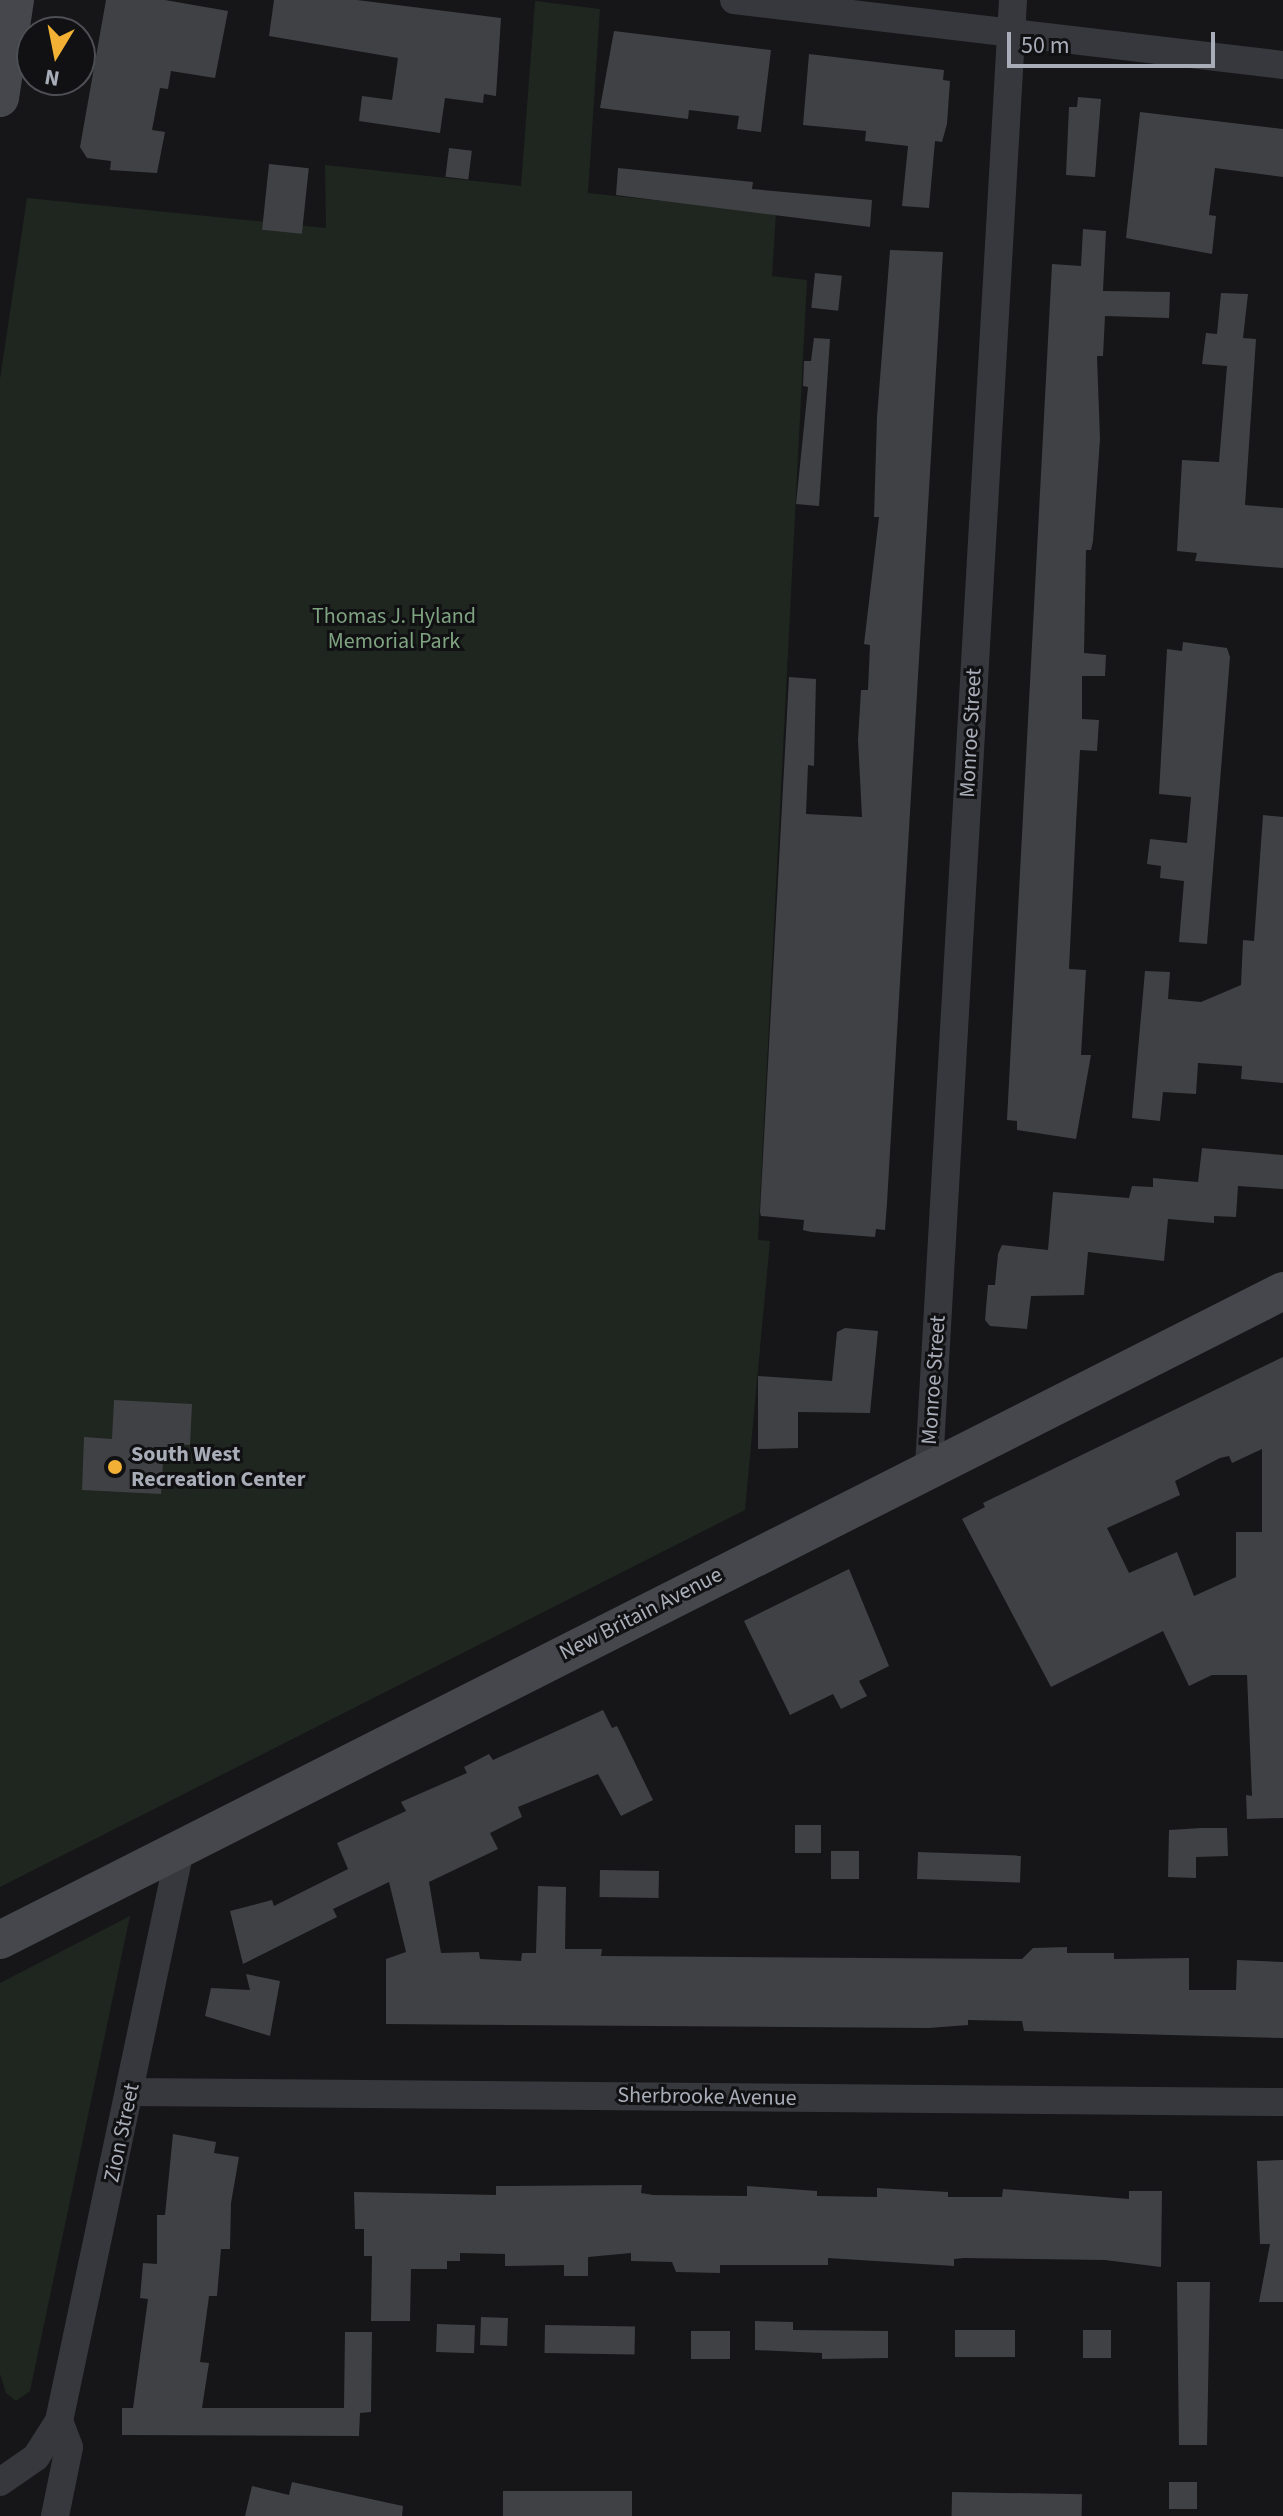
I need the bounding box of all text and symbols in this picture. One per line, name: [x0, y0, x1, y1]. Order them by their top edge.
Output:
north arrow: [16, 16, 96, 96]
scale bar: [1011, 16, 1219, 66]
text: 50 m: [1021, 28, 1070, 63]
text: N: [42, 61, 62, 95]
park label: Thomas J. Hyland Memorial Park: [312, 603, 476, 654]
street label: Monroe Street: [954, 668, 988, 798]
street label: Monroe Street: [916, 1314, 952, 1446]
place label: South West Recreation Center: [131, 1441, 305, 1492]
marker: South West Recreation Center: [106, 1458, 124, 1476]
street label: New Britain Avenue: [555, 1562, 727, 1666]
street label: Zion Street: [99, 2081, 145, 2185]
street label: Sherbrooke Avenue: [617, 2082, 797, 2112]

